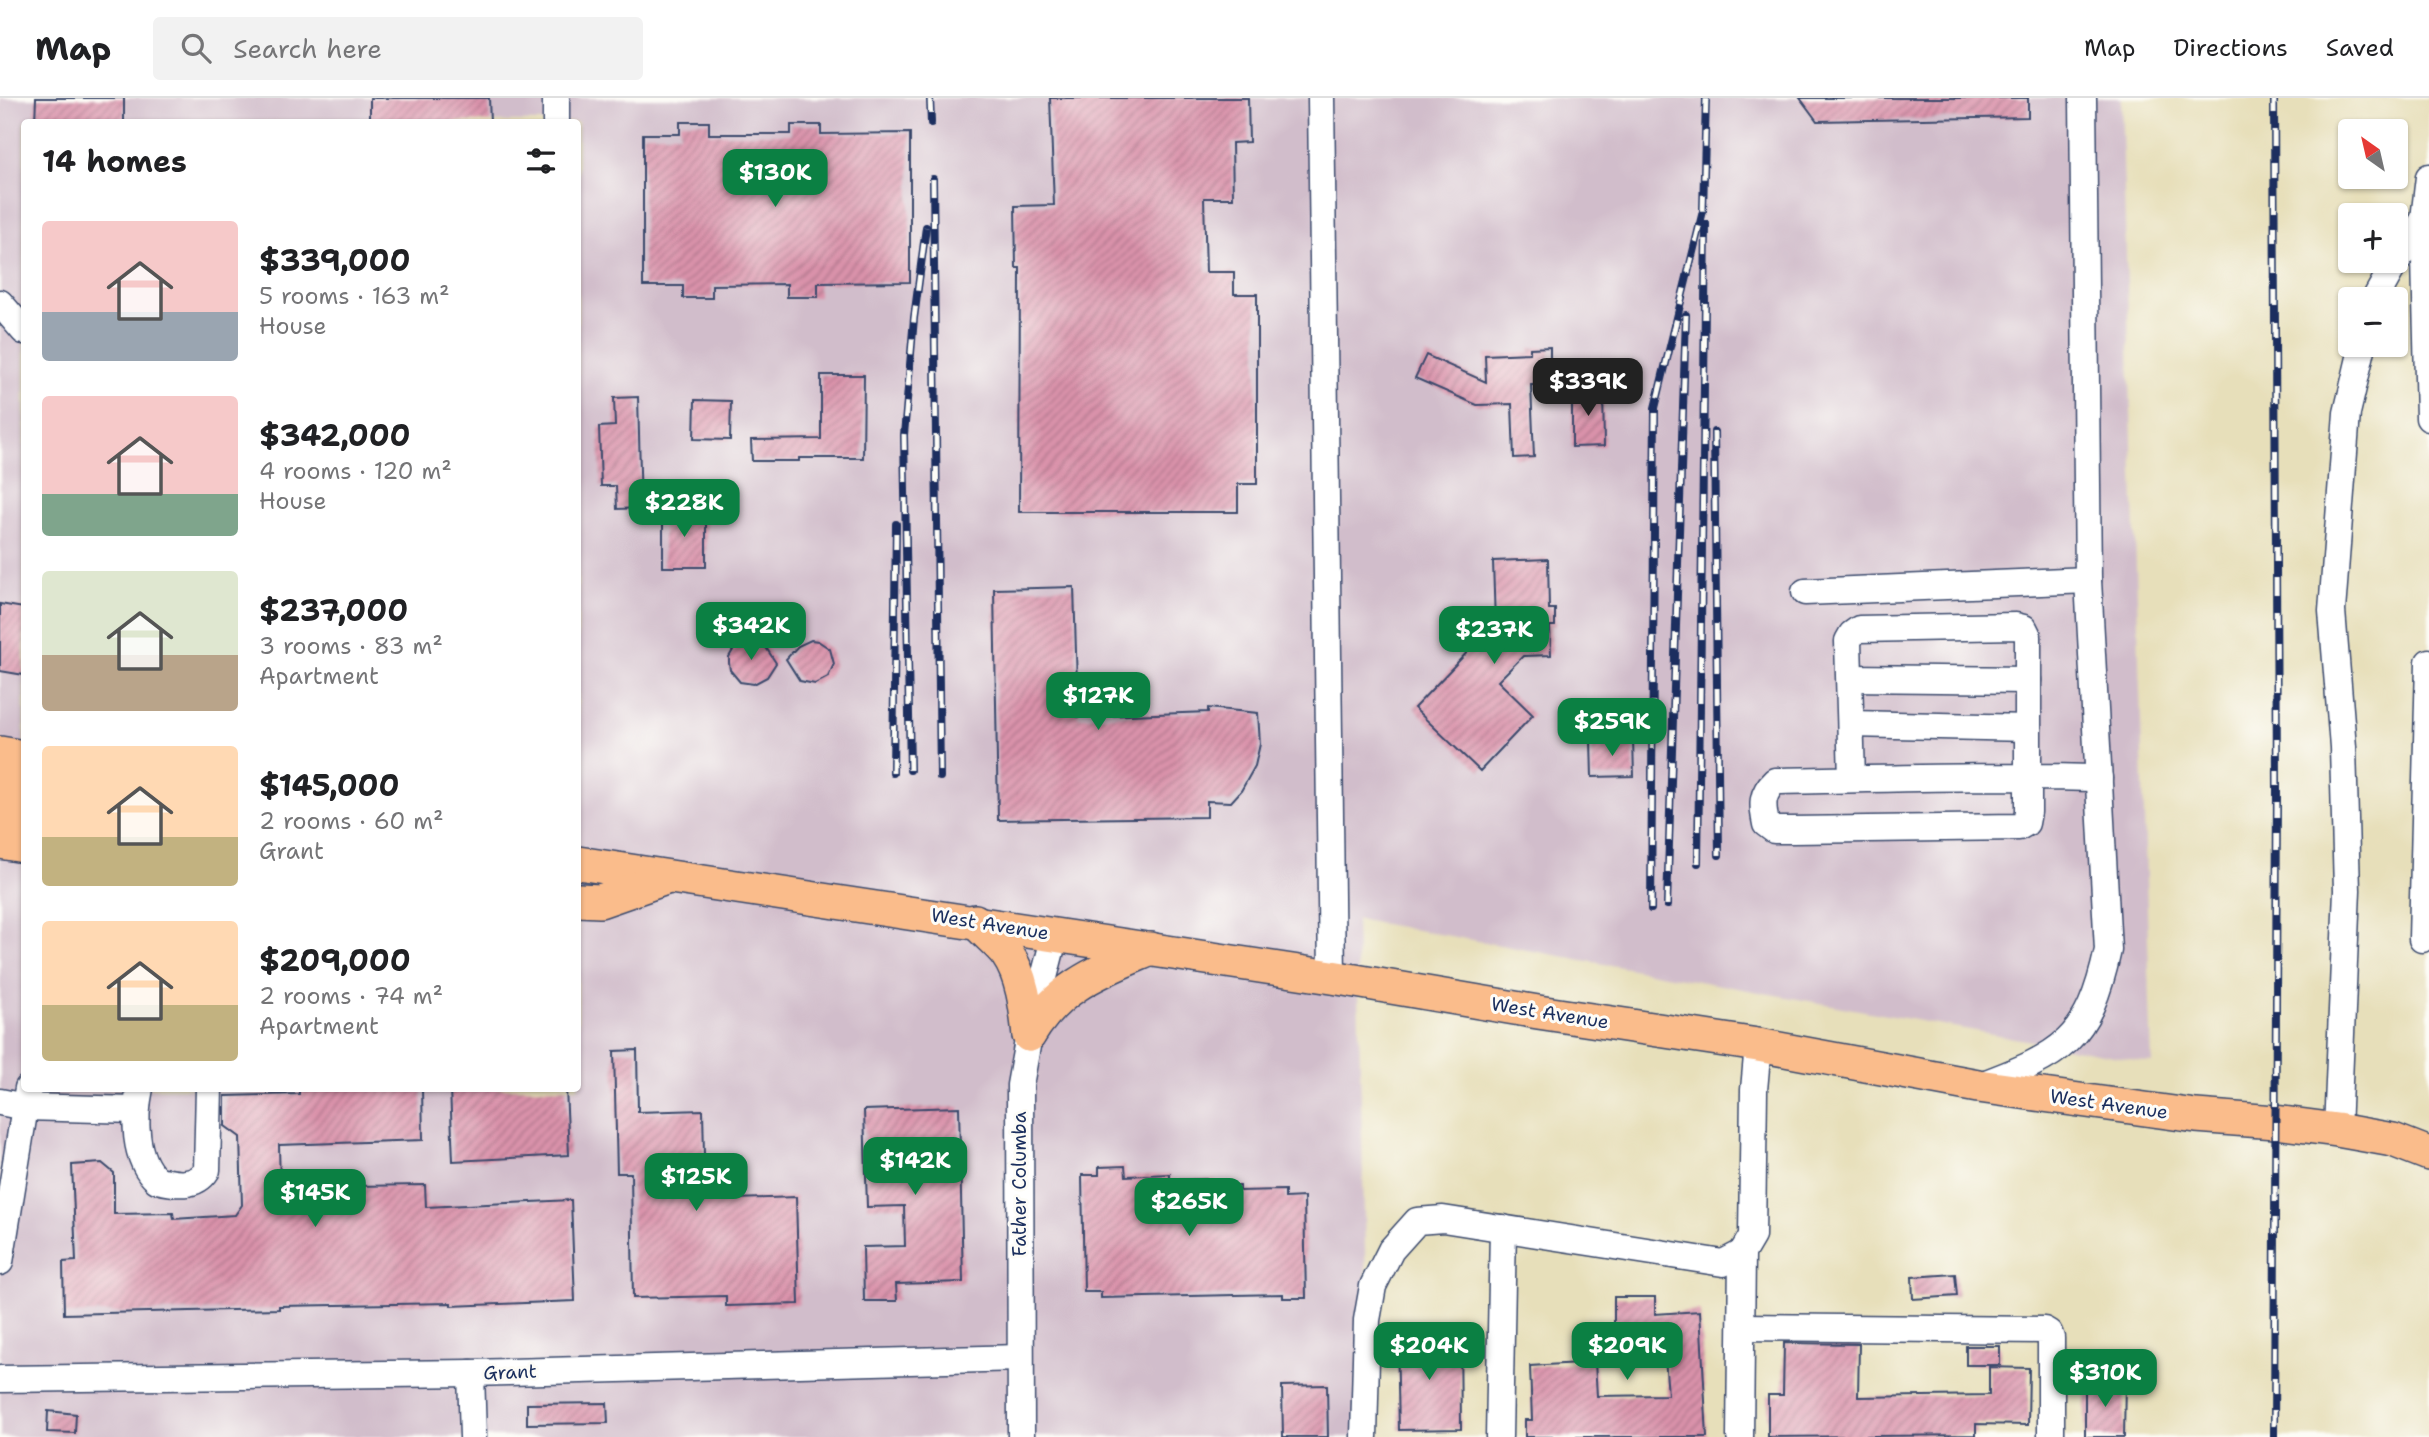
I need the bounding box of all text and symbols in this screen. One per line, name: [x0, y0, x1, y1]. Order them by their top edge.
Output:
search box: [153, 17, 643, 80]
text: Map: [35, 26, 111, 71]
icon: search: [177, 29, 215, 67]
text: Search here: [233, 31, 382, 66]
text: Map: [2084, 32, 2135, 64]
text: Directions: [2173, 32, 2288, 64]
text: Saved: [2326, 32, 2394, 64]
north arrow: [2338, 119, 2408, 189]
map controls: [2338, 119, 2408, 357]
text: 14 homes: [42, 141, 187, 182]
icon: filters: [522, 142, 560, 180]
pin: $130K: [726, 150, 824, 209]
text: $130K: [739, 157, 811, 187]
button: +: [2338, 203, 2408, 273]
text: $339,000: [259, 240, 411, 281]
icon: home: [98, 249, 182, 333]
text: 5 rooms · 163 m²: [259, 281, 450, 311]
button: −: [2338, 287, 2408, 357]
text: House: [259, 311, 327, 341]
pin: $339K: [1539, 358, 1637, 418]
text: $339K: [1549, 366, 1627, 396]
text: $342,000: [259, 415, 411, 456]
icon: home: [98, 424, 182, 508]
text: 4 rooms · 120 m²: [259, 456, 452, 486]
pin: $228K: [635, 480, 733, 539]
text: House: [259, 486, 327, 516]
text: $228K: [645, 487, 723, 517]
text: $237,000: [259, 590, 408, 631]
icon: home: [98, 599, 182, 683]
pin: $342K: [702, 602, 800, 662]
pin: $237K: [1445, 606, 1543, 666]
text: $342K: [712, 610, 790, 640]
text: $237K: [1455, 614, 1533, 644]
text: 3 rooms · 83 m²: [259, 631, 443, 661]
text: Apartment: [259, 661, 379, 691]
pin: $127K: [1049, 672, 1147, 732]
text: $127K: [1062, 680, 1134, 710]
pin: $259K: [1563, 698, 1661, 758]
text: $259K: [1574, 706, 1650, 736]
text: $145,000: [259, 765, 400, 806]
icon: home: [98, 774, 182, 858]
text: 2 rooms · 60 m²: [259, 806, 444, 836]
text: Grant: [259, 836, 324, 866]
street label: West Avenue: [929, 902, 1051, 946]
text: $209,000: [259, 940, 411, 981]
icon: home: [98, 949, 182, 1033]
text: 2 rooms · 74 m²: [259, 981, 443, 1011]
street label: West Avenue: [1489, 991, 1611, 1035]
text: Apartment: [259, 1011, 379, 1041]
street label: West Avenue: [2048, 1083, 2170, 1125]
street label: Father Columba: [1007, 1111, 1032, 1256]
pin: $142K: [866, 1138, 964, 1197]
text: $142K: [879, 1145, 951, 1175]
pin: $125K: [647, 1154, 745, 1213]
text: $125K: [661, 1161, 731, 1191]
pin: $145K: [266, 1170, 364, 1229]
text: $145K: [280, 1177, 350, 1207]
pin: $265K: [1140, 1178, 1238, 1238]
text: $265K: [1151, 1186, 1227, 1216]
pin: $204K: [1380, 1322, 1478, 1382]
pin: $209K: [1578, 1322, 1676, 1382]
text: $204K: [1390, 1330, 1468, 1360]
text: $209K: [1588, 1330, 1666, 1360]
pin: $310K: [2056, 1350, 2154, 1409]
text: $310K: [2069, 1357, 2141, 1387]
street label: Grant: [483, 1359, 537, 1385]

